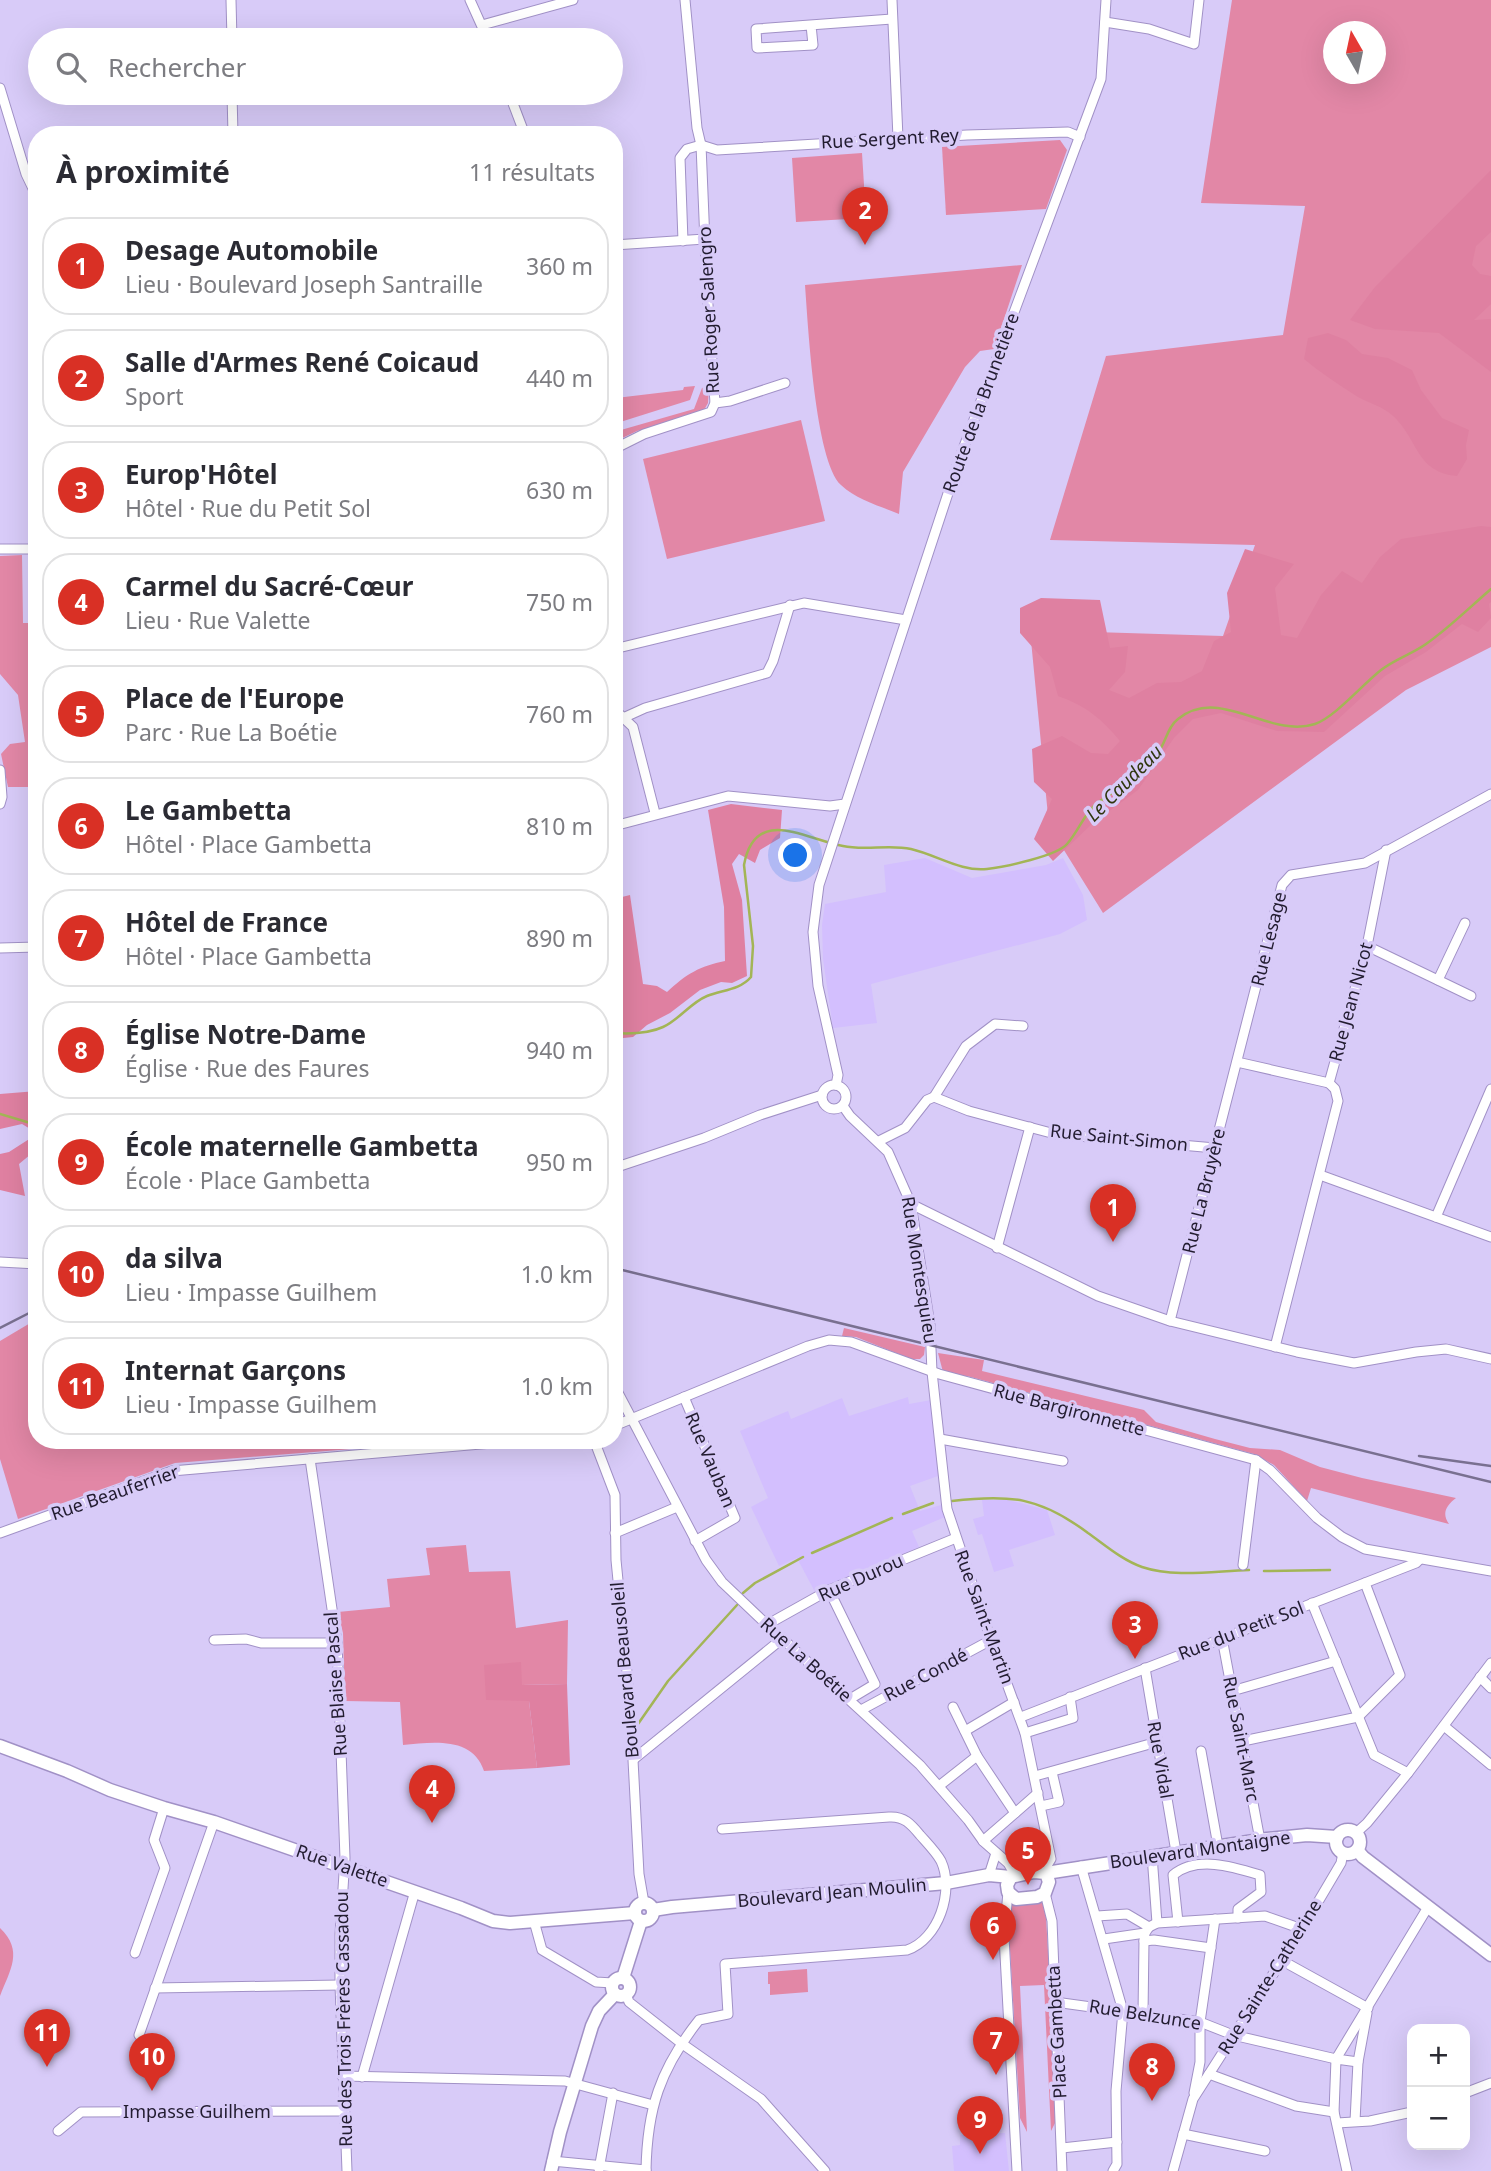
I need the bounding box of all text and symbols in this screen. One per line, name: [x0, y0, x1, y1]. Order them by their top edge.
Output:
north arrow: [1323, 21, 1386, 84]
search box: [28, 28, 623, 105]
icon: search: [52, 48, 90, 86]
text: Rechercher: [108, 49, 246, 85]
street label: Rue Sergent Rey: [820, 122, 960, 154]
text: À proximité: [56, 151, 230, 192]
text: 11 résultats: [469, 156, 595, 188]
pin: 2: [842, 187, 888, 245]
street label: Rue Roger Salengro: [692, 226, 724, 394]
text: Desage Automobile: [125, 232, 378, 268]
text: 1: [74, 250, 88, 282]
text: 360 m: [526, 250, 593, 282]
text: Lieu · Boulevard Joseph Santraille: [125, 268, 483, 300]
street label: Route de la Brunetière: [936, 309, 1024, 496]
text: Salle d'Armes René Coicaud: [125, 344, 479, 380]
text: 2: [74, 362, 88, 394]
text: 440 m: [526, 362, 593, 394]
text: Sport: [125, 380, 184, 412]
text: Europ'Hôtel: [125, 456, 278, 492]
text: 3: [74, 474, 88, 506]
text: 630 m: [526, 474, 593, 506]
text: Hôtel · Rue du Petit Sol: [125, 492, 371, 524]
text: Carmel du Sacré-Cœur: [125, 568, 413, 604]
text: 4: [74, 586, 88, 618]
text: 750 m: [526, 586, 593, 618]
text: Lieu · Rue Valette: [125, 604, 311, 636]
text: Place de l'Europe: [125, 680, 344, 716]
text: 5: [74, 698, 88, 730]
text: 760 m: [526, 698, 593, 730]
text: Parc · Rue La Boétie: [125, 716, 337, 748]
water label: Le Caudeau: [1080, 739, 1168, 827]
text: Le Gambetta: [125, 792, 292, 828]
text: 6: [74, 810, 88, 842]
text: 810 m: [526, 810, 593, 842]
text: Hôtel · Place Gambetta: [125, 828, 372, 860]
your location: [778, 838, 812, 872]
street label: Rue Lesage: [1245, 889, 1291, 989]
text: Hôtel de France: [125, 904, 328, 940]
text: 7: [74, 922, 88, 954]
text: 890 m: [526, 922, 593, 954]
street label: Rue Jean Nicot: [1323, 939, 1378, 1064]
text: Hôtel · Place Gambetta: [125, 940, 372, 972]
text: Église Notre-Dame: [125, 1016, 366, 1052]
text: 8: [74, 1034, 88, 1066]
text: 940 m: [526, 1034, 593, 1066]
text: Église · Rue des Faures: [125, 1052, 370, 1084]
street label: Rue Saint-Simon: [1049, 1118, 1189, 1156]
street label: Rue La Bruyère: [1176, 1126, 1230, 1256]
text: École maternelle Gambetta: [125, 1128, 479, 1164]
text: 9: [74, 1146, 88, 1178]
text: 950 m: [526, 1146, 593, 1178]
text: École · Place Gambetta: [125, 1164, 370, 1196]
pin: 1: [1090, 1184, 1136, 1242]
street label: Rue Montesquieu: [896, 1194, 943, 1345]
text: da silva: [125, 1240, 223, 1276]
text: 10: [68, 1258, 94, 1290]
text: 1.0 km: [521, 1258, 593, 1290]
text: Lieu · Impasse Guilhem: [125, 1276, 377, 1308]
text: Internat Garçons: [125, 1352, 346, 1388]
text: 11: [68, 1370, 94, 1402]
text: 1.0 km: [521, 1370, 593, 1402]
street label: Rue Bargironnette: [991, 1377, 1147, 1441]
text: Lieu · Impasse Guilhem: [125, 1388, 377, 1420]
street label: Rue Vauban: [680, 1408, 742, 1511]
street label: Rue Beauferrier: [48, 1459, 182, 1525]
street label: Rue Saint-Martin: [949, 1546, 1020, 1687]
street label: Rue Durou: [814, 1548, 907, 1606]
street label: Boulevard Beausoleil: [604, 1581, 644, 1759]
street label: Rue du Petit Sol: [1174, 1595, 1307, 1665]
pin: 3: [1112, 1601, 1158, 1659]
street label: Rue Blaise Pascal: [318, 1611, 352, 1757]
street label: Rue La Boétie: [756, 1612, 858, 1707]
street label: Rue Condé: [879, 1642, 972, 1706]
street label: Rue Saint-Marc: [1218, 1674, 1266, 1804]
street label: Rue Vidal: [1142, 1719, 1180, 1801]
pin: 4: [409, 1765, 455, 1823]
street label: Boulevard Montaigne: [1108, 1824, 1292, 1874]
pin: 5: [1005, 1827, 1051, 1885]
street label: Rue Valette: [293, 1838, 391, 1892]
street label: Boulevard Jean Moulin: [736, 1872, 928, 1912]
street label: Rue des Trois Frères Cassadou: [329, 1891, 357, 2147]
street label: Rue Sainte-Catherine: [1212, 1895, 1326, 2058]
pin: 6: [970, 1902, 1016, 1960]
street label: Place Gambetta: [1041, 1965, 1071, 2099]
street label: Rue Belzunce: [1087, 1993, 1203, 2035]
pin: 11: [24, 2009, 70, 2067]
pin: 7: [973, 2017, 1019, 2075]
map controls: [1407, 2024, 1470, 2150]
button: +: [1407, 2024, 1470, 2087]
pin: 10: [129, 2033, 175, 2091]
pin: 8: [1129, 2043, 1175, 2101]
button: −: [1407, 2087, 1470, 2150]
pin: 9: [957, 2096, 1003, 2154]
street label: Impasse Guilhem: [123, 2099, 271, 2123]

